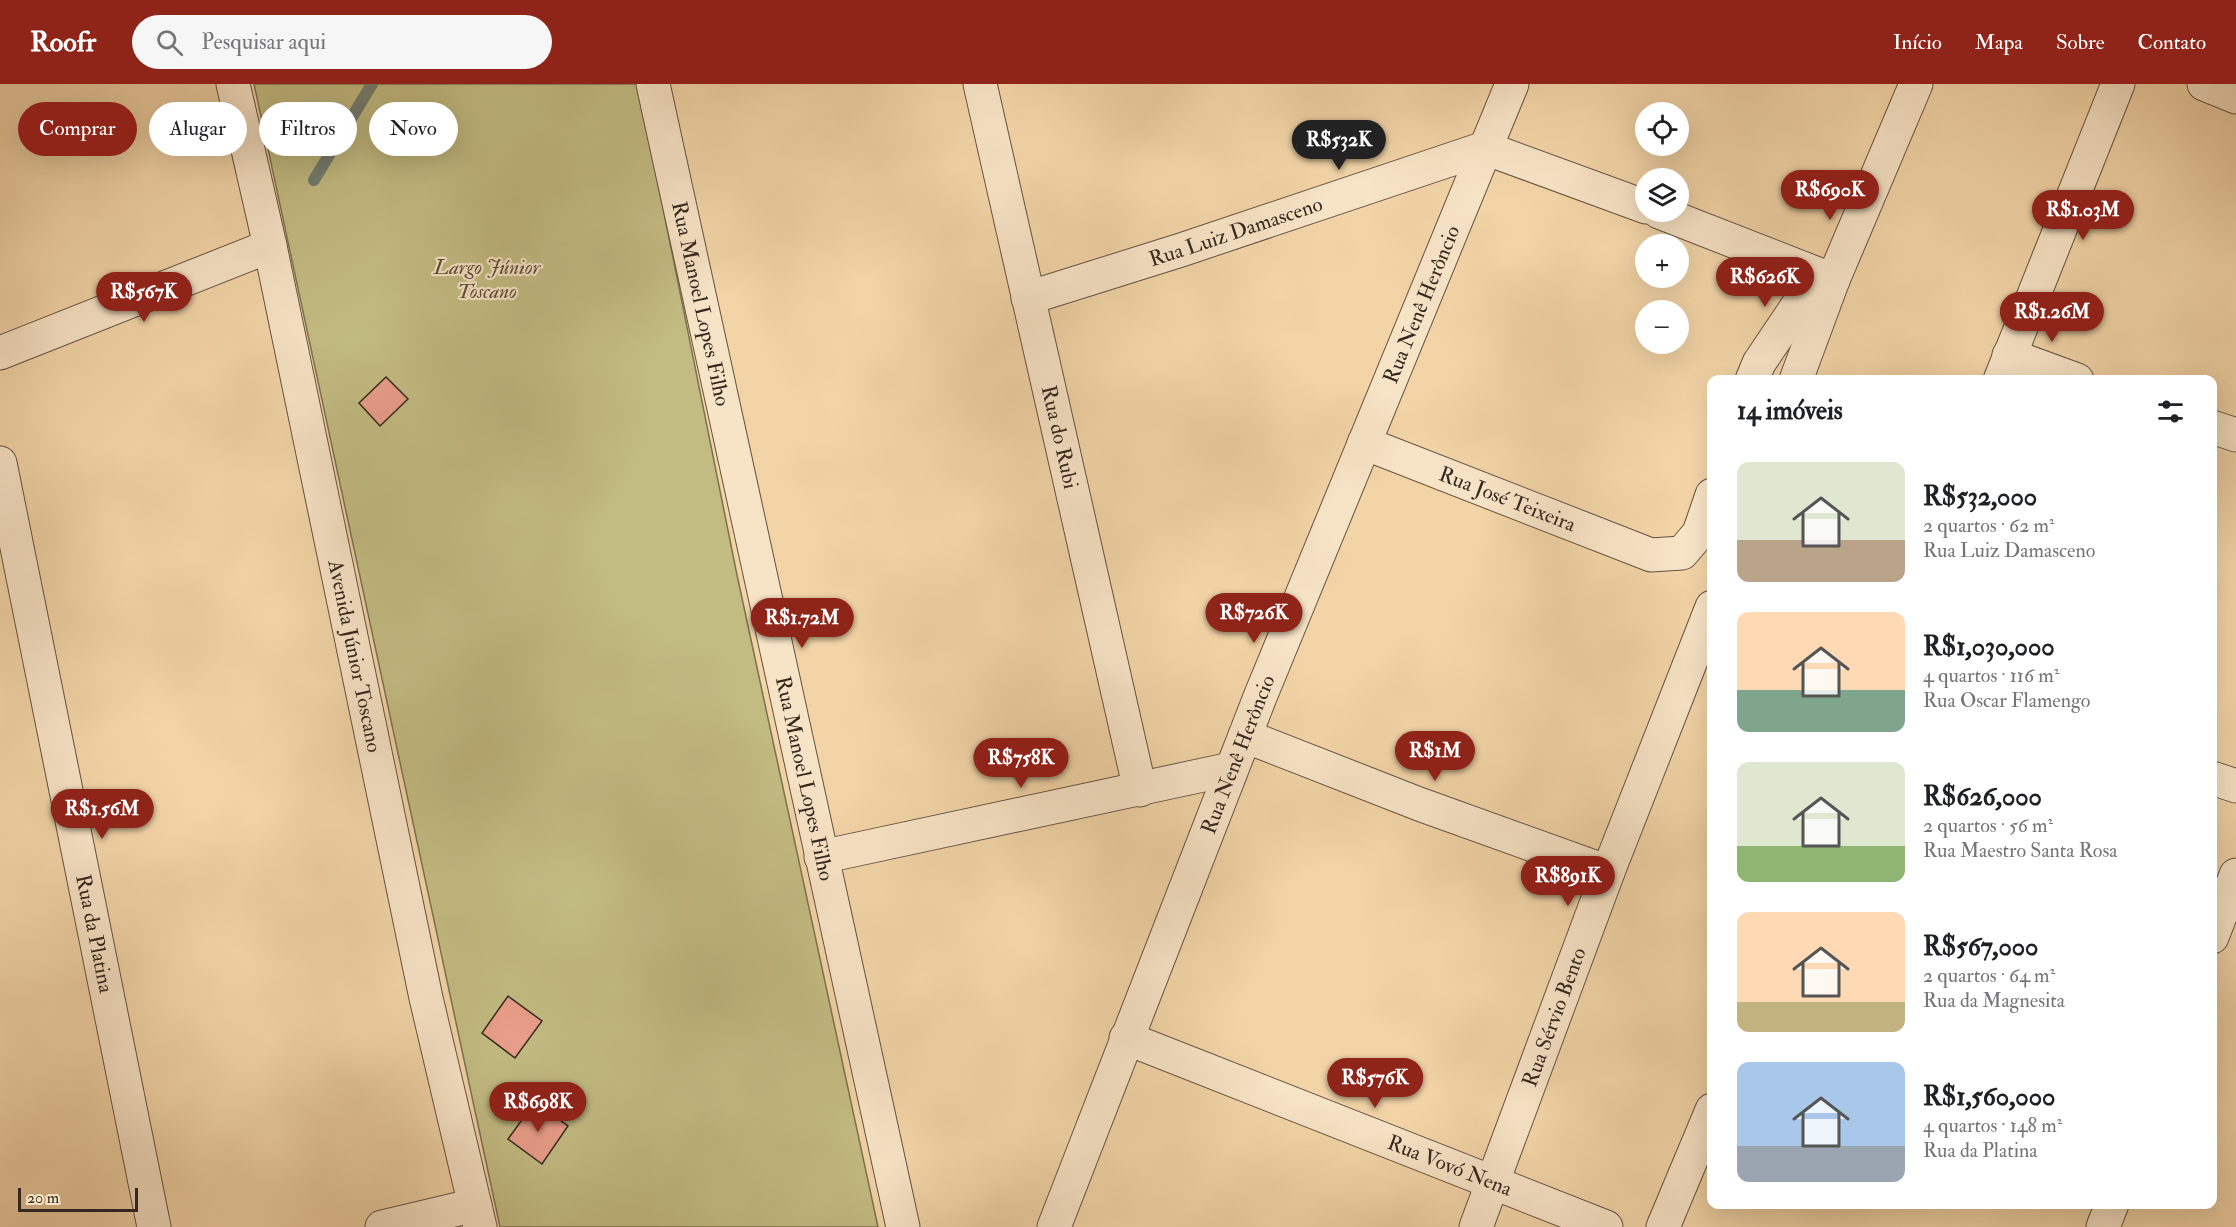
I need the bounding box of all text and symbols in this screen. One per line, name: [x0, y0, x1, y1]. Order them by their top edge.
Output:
search box: [132, 15, 552, 69]
text: Roofr: [30, 25, 96, 60]
icon: search: [153, 26, 186, 59]
text: Pesquisar aqui: [201, 28, 326, 56]
text: Início: [1893, 29, 1942, 56]
text: Mapa: [1975, 29, 2023, 56]
text: Sobre: [2056, 29, 2105, 56]
text: Contato: [2138, 29, 2206, 56]
chip: Comprar: [18, 102, 137, 156]
chip: Alugar: [149, 102, 247, 156]
chip: Filtros: [259, 102, 357, 156]
chip: Novo: [369, 102, 458, 156]
map controls: [1635, 102, 1689, 354]
button: locate: [1635, 102, 1689, 156]
pin: R$532K: [1290, 120, 1388, 171]
text: R$532K: [1306, 127, 1372, 152]
button: layers: [1635, 168, 1689, 222]
pin: R$690K: [1781, 170, 1879, 221]
text: R$690K: [1795, 177, 1865, 202]
street label: Rua Luiz Damasceno: [1146, 190, 1326, 273]
pin: R$1.03M: [2028, 190, 2138, 241]
text: R$1.03M: [2046, 197, 2120, 222]
street label: Rua Manoel Lopes Filho: [666, 199, 737, 409]
street label: Rua Nenê Herôncio: [1377, 221, 1466, 388]
button: +: [1635, 234, 1689, 288]
park label: Largo Júnior Toscano: [433, 254, 542, 305]
pin: R$626K: [1716, 257, 1814, 308]
text: R$626K: [1730, 264, 1800, 289]
pin: R$567K: [95, 272, 193, 323]
text: R$567K: [110, 279, 178, 304]
pin: R$1.26M: [1997, 292, 2107, 343]
text: R$1.26M: [2014, 299, 2090, 324]
button: −: [1635, 300, 1689, 354]
street label: Rua do Rubi: [1035, 383, 1085, 492]
text: 14 imóveis: [1737, 395, 1843, 427]
icon: filters: [2154, 395, 2187, 428]
street label: Rua José Teixeira: [1435, 460, 1580, 538]
text: R$532,000: [1923, 481, 2037, 513]
icon: home: [1785, 486, 1857, 558]
text: 2 quartos · 62 m²: [1923, 513, 2055, 538]
text: Rua Luiz Damasceno: [1923, 538, 2095, 563]
street label: Avenida Júnior Toscano: [322, 556, 388, 755]
pin: R$726K: [1205, 593, 1303, 644]
pin: R$1.72M: [747, 598, 857, 649]
text: R$726K: [1219, 600, 1289, 625]
text: R$1.72M: [765, 605, 839, 630]
text: R$1,030,000: [1923, 631, 2055, 663]
icon: home: [1785, 636, 1857, 708]
text: 4 quartos · 116 m²: [1923, 663, 2059, 688]
street label: Rua Nenê Herôncio: [1195, 671, 1281, 838]
street label: Rua Manoel Lopes Filho: [769, 674, 840, 883]
text: Rua Oscar Flamengo: [1923, 688, 2090, 713]
pin: R$1M: [1399, 731, 1471, 782]
pin: R$758K: [972, 738, 1070, 789]
text: R$1M: [1409, 738, 1461, 763]
text: R$758K: [988, 745, 1054, 770]
text: R$626,000: [1923, 781, 2042, 813]
icon: home: [1785, 786, 1857, 858]
pin: R$1.56M: [47, 789, 157, 840]
text: R$1.56M: [65, 796, 139, 821]
text: 2 quartos · 56 m²: [1923, 813, 2053, 838]
text: Rua Maestro Santa Rosa: [1923, 838, 2118, 863]
pin: R$891K: [1519, 856, 1617, 907]
text: R$891K: [1535, 863, 1601, 888]
street label: Rua da Platina: [70, 872, 120, 996]
text: R$567,000: [1923, 931, 2038, 963]
icon: home: [1785, 936, 1857, 1008]
street label: Rua Sérvio Bento: [1516, 944, 1592, 1090]
text: 2 quartos · 64 m²: [1923, 963, 2055, 988]
text: Rua da Magnesita: [1923, 988, 2065, 1013]
pin: R$576K: [1326, 1058, 1424, 1109]
text: R$576K: [1341, 1065, 1409, 1090]
text: R$1,560,000: [1923, 1081, 2055, 1113]
pin: R$698K: [489, 1082, 587, 1133]
icon: home: [1785, 1086, 1857, 1158]
text: R$698K: [503, 1089, 573, 1114]
text: 4 quartos · 148 m²: [1923, 1113, 2062, 1138]
street label: Rua Vovó Nena: [1383, 1129, 1516, 1202]
text: Rua da Platina: [1923, 1138, 2038, 1163]
scale bar: [18, 1185, 138, 1212]
text: 20 m: [27, 1188, 59, 1208]

